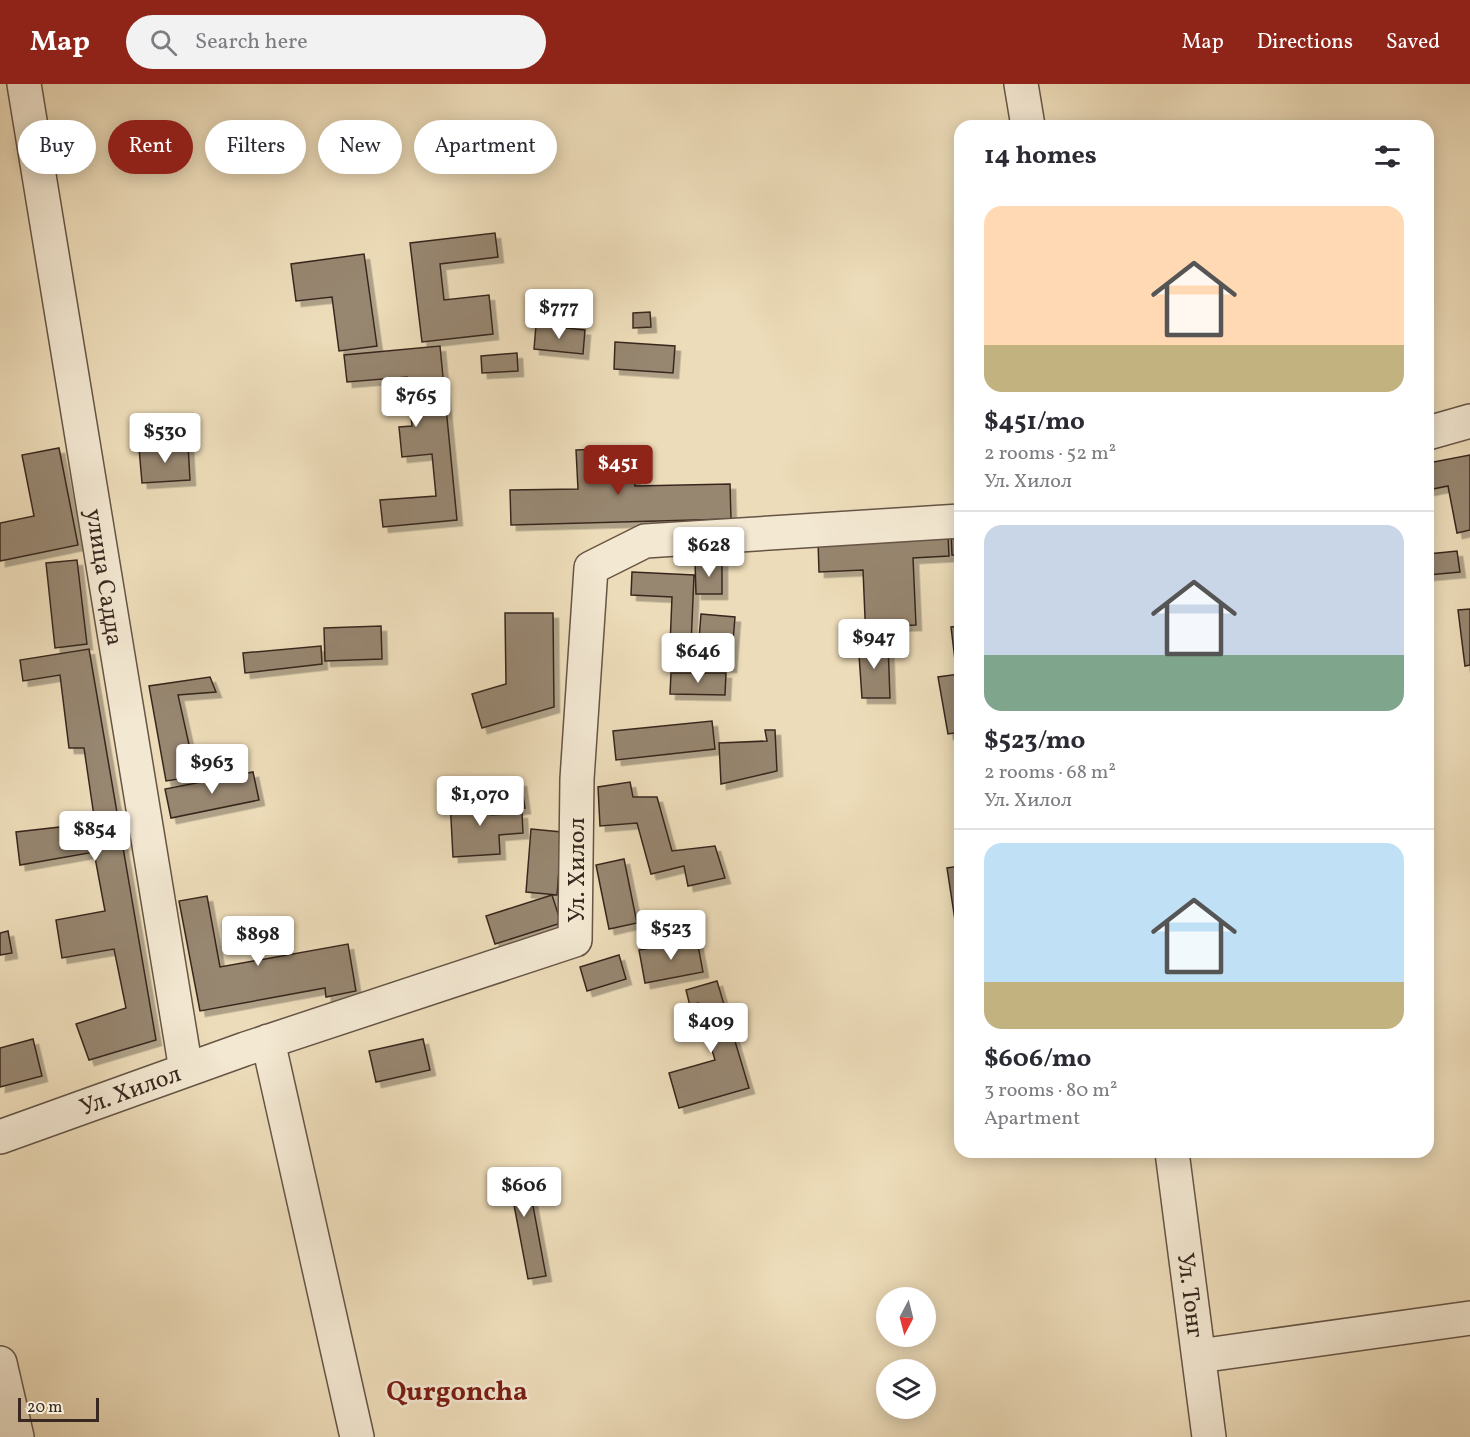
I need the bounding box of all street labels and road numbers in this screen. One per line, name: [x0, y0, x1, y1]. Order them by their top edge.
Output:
street label: улица Садда: [75, 506, 131, 648]
street label: Ул. Хилол: [561, 817, 595, 923]
street label: Ул. Хилол: [75, 1058, 186, 1126]
street label: Ул. Тонг: [1167, 1251, 1211, 1340]

